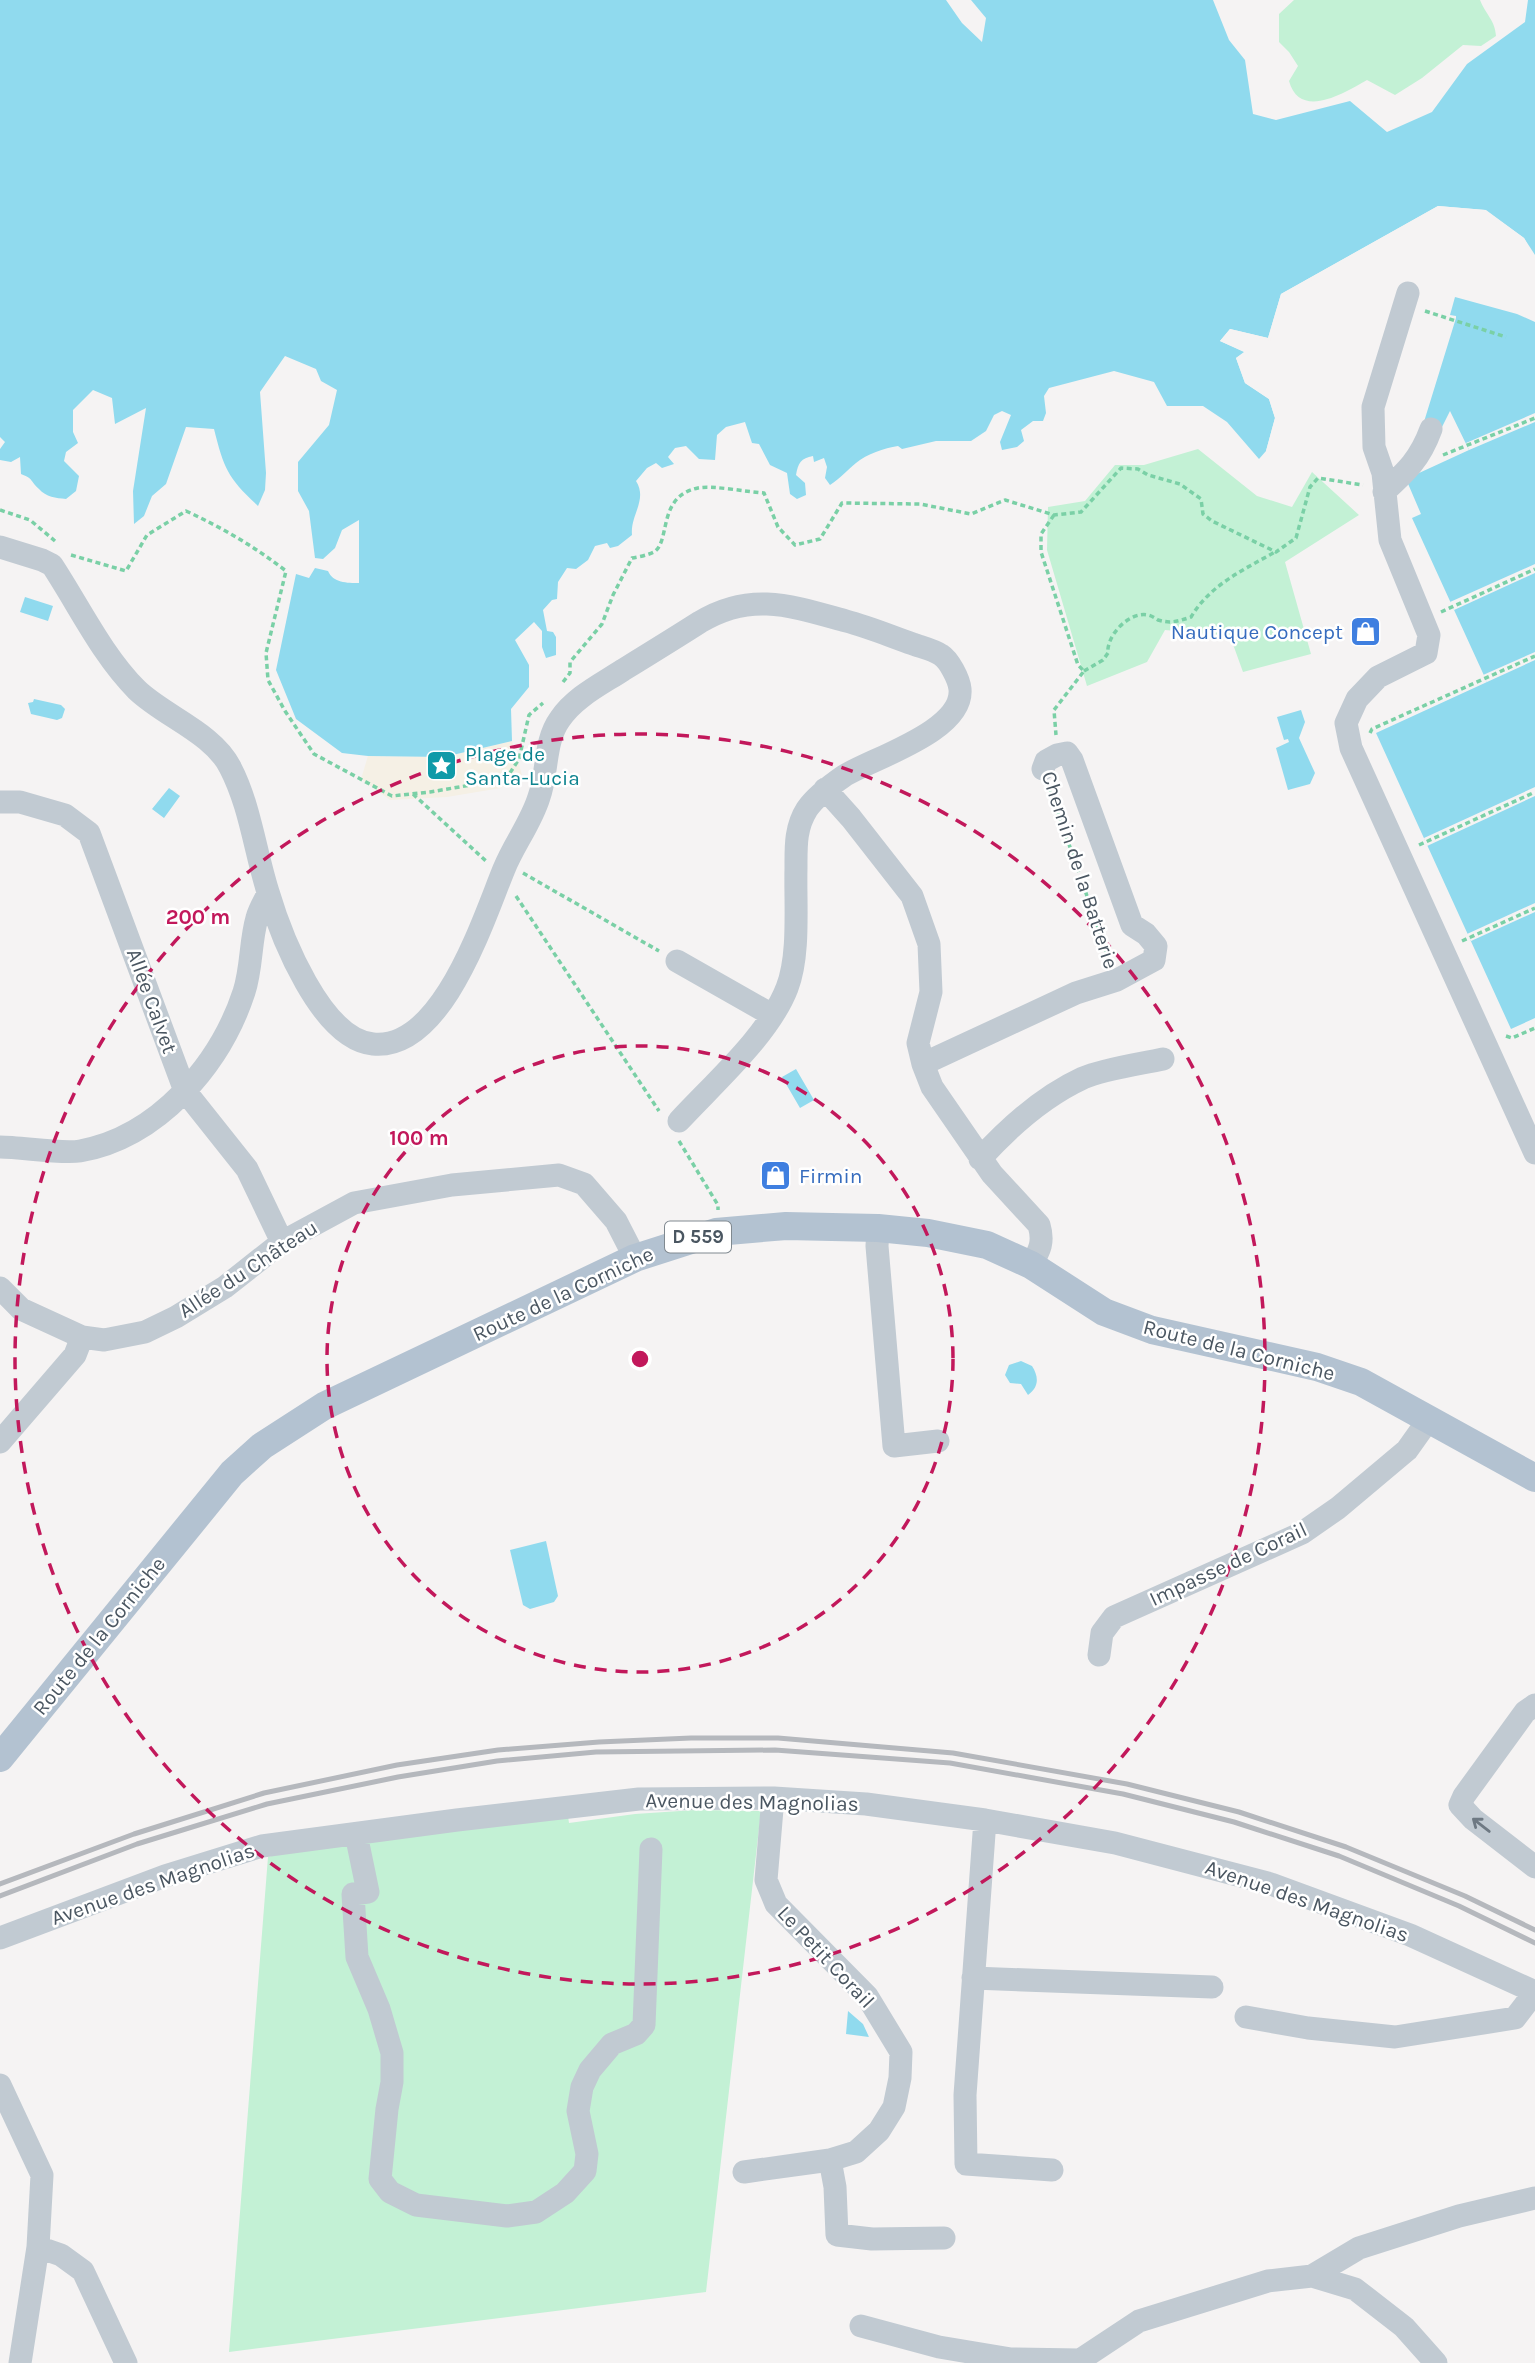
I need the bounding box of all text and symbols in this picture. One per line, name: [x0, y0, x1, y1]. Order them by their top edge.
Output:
shop icon: Nautique Concept: [1349, 615, 1383, 649]
place label: Nautique Concept: [1171, 620, 1343, 644]
place label: Plage de Santa-Lucia: [465, 742, 580, 790]
place icon: Plage de Santa-Lucia: [425, 749, 459, 783]
street label: Chemin de la Batterie: [1037, 768, 1123, 972]
text: 200 m: [166, 905, 230, 929]
street label: Allée Calvet: [122, 945, 182, 1057]
text: 100 m: [389, 1126, 449, 1150]
shop icon: Firmin: [759, 1159, 793, 1193]
place label: Firmin: [799, 1164, 862, 1188]
street label: Allée du Château: [174, 1215, 322, 1323]
road number: D 559: [665, 1222, 731, 1252]
street label: Route de la Corniche: [469, 1242, 657, 1346]
street label: Route de la Corniche: [1141, 1315, 1337, 1385]
centre of rings: [628, 1347, 652, 1371]
street label: Impasse de Corail: [1145, 1517, 1311, 1611]
street label: Route de la Corniche: [28, 1552, 170, 1720]
street label: Avenue des Magnolias: [645, 1788, 859, 1816]
one-way arrow: [1472, 1818, 1490, 1833]
street label: Avenue des Magnolias: [48, 1838, 258, 1930]
street label: Avenue des Magnolias: [1202, 1855, 1412, 1947]
street label: Le Petit Corail: [773, 1901, 879, 2013]

